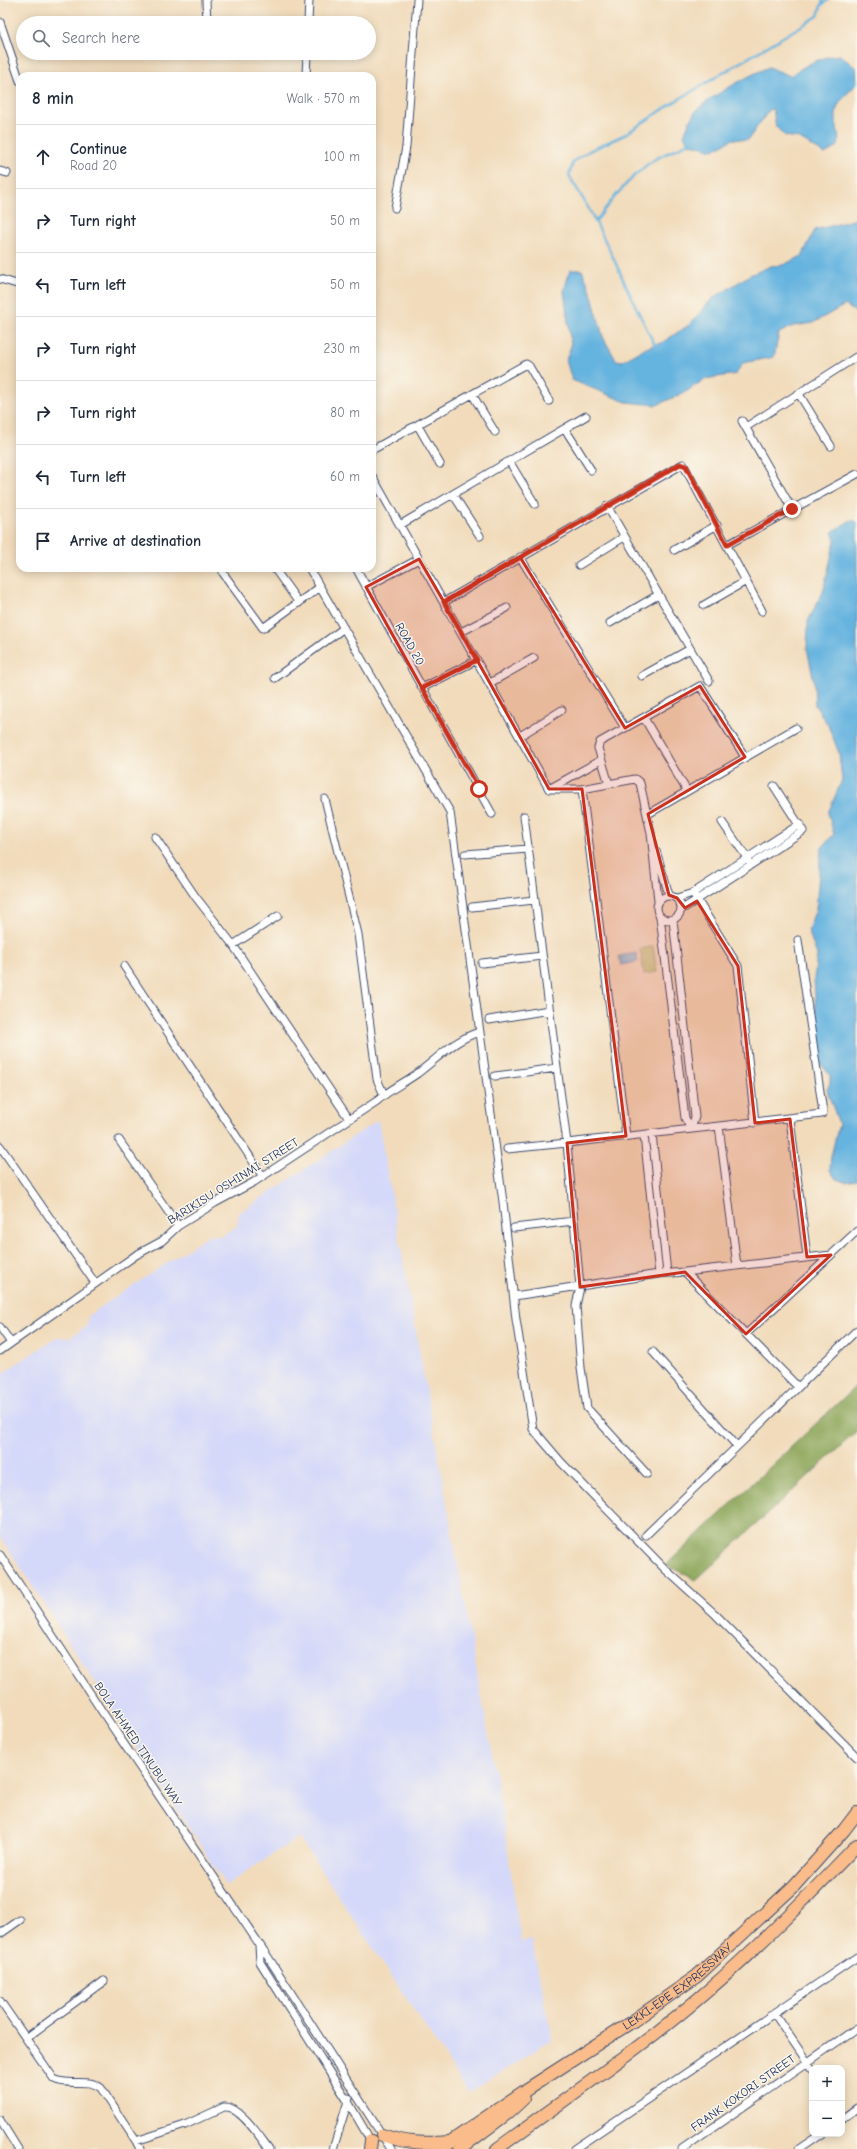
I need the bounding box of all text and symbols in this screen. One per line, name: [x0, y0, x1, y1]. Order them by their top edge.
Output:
search box: [16, 16, 376, 60]
icon: search: [30, 27, 52, 49]
text: Search here: [62, 29, 140, 47]
text: 8 min: [32, 89, 74, 108]
text: Walk · 570 m: [287, 91, 360, 106]
text: Continue: [70, 140, 127, 158]
icon: ahead: [32, 146, 54, 168]
text: 100 m: [324, 149, 360, 164]
text: Road 20: [70, 158, 117, 173]
icon: right: [32, 210, 54, 232]
text: Turn right: [70, 212, 136, 230]
text: 50 m: [330, 213, 360, 228]
icon: left: [32, 274, 54, 296]
text: Turn left: [70, 276, 126, 294]
text: 50 m: [330, 277, 360, 292]
icon: right: [32, 338, 54, 360]
text: Turn right: [70, 340, 136, 358]
text: 230 m: [324, 341, 360, 356]
icon: right: [32, 402, 54, 424]
text: Turn right: [70, 404, 136, 422]
text: 80 m: [330, 405, 360, 420]
icon: left: [32, 466, 54, 488]
text: Turn left: [70, 468, 126, 486]
text: 60 m: [330, 469, 360, 484]
route end: [783, 500, 801, 518]
icon: arrive: [32, 530, 54, 552]
text: Arrive at destination: [70, 532, 201, 550]
street label: ROAD 20: [392, 620, 428, 668]
route start: [470, 780, 488, 798]
street label: BARIKISU OSHINMI STREET: [165, 1134, 302, 1227]
street label: BOLA AHMED TINUBU WAY: [91, 1679, 185, 1809]
street label: LEKKI-EPE EXPRESSWAY: [620, 1939, 736, 2033]
street label: FRANK KOKORI STREET: [688, 2051, 798, 2134]
map controls: [809, 2065, 845, 2137]
button: +: [809, 2065, 845, 2101]
button: −: [809, 2101, 845, 2137]

